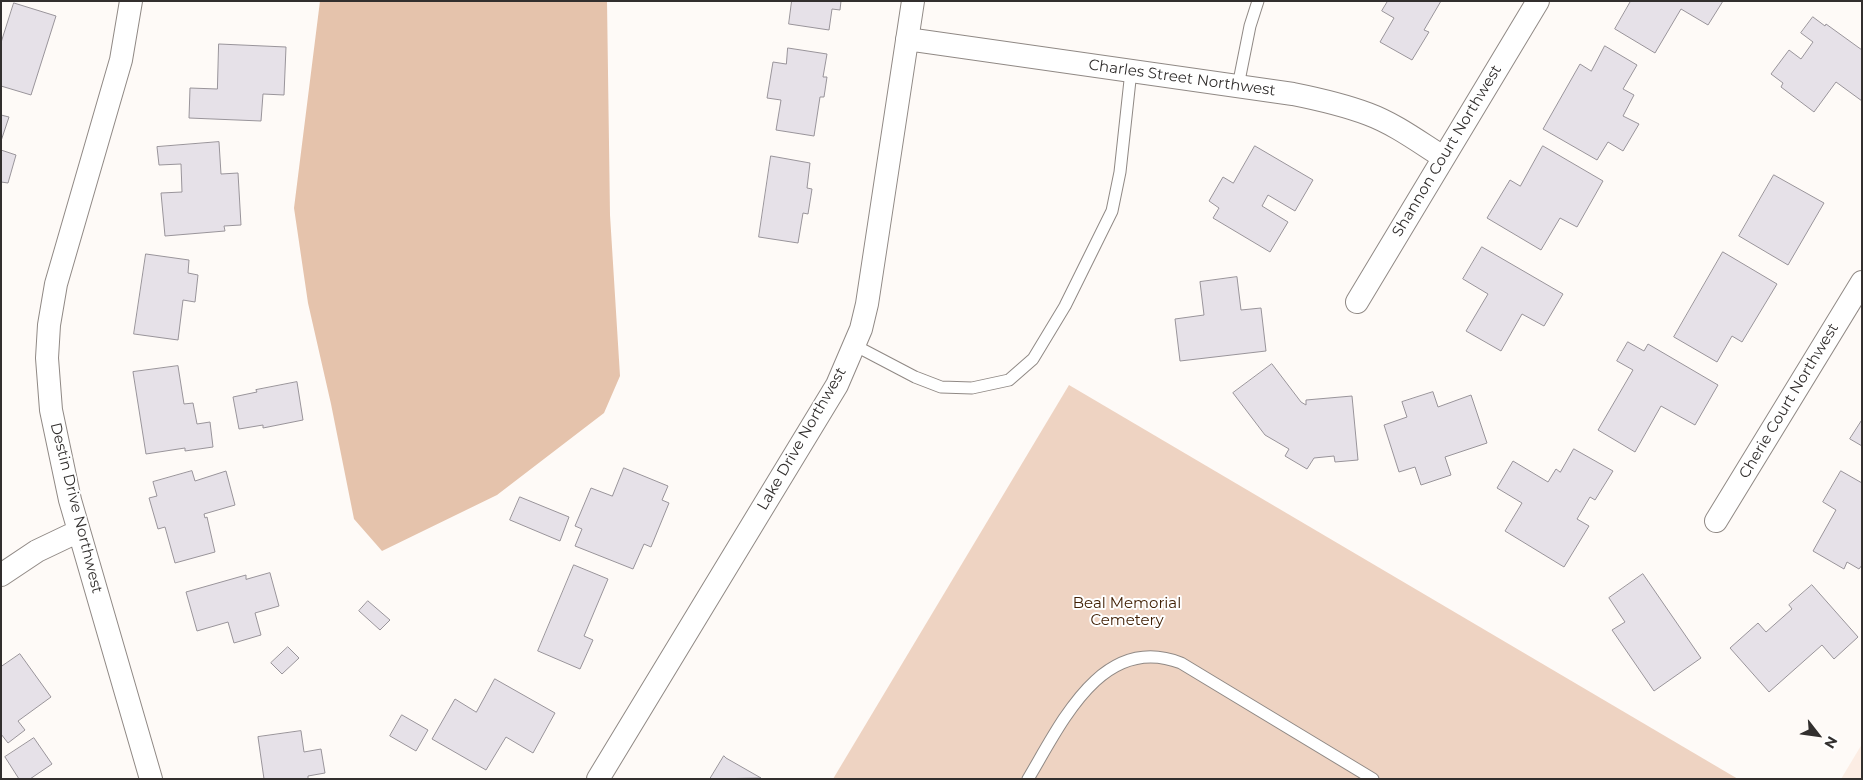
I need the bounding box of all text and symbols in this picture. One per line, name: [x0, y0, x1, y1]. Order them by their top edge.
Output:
street label: Charles Street Northwest: [1087, 56, 1277, 100]
street label: Shannon Court Northwest: [1388, 62, 1506, 240]
street label: Cherie Court Northwest: [1735, 320, 1843, 482]
street label: Lake Drive Northwest: [754, 364, 850, 514]
street label: Destin Drive Northwest: [46, 421, 106, 595]
park label: Beal Memorial Cemetery: [1073, 595, 1181, 630]
north arrow: [1793, 710, 1843, 760]
text: N: [1820, 733, 1842, 752]

